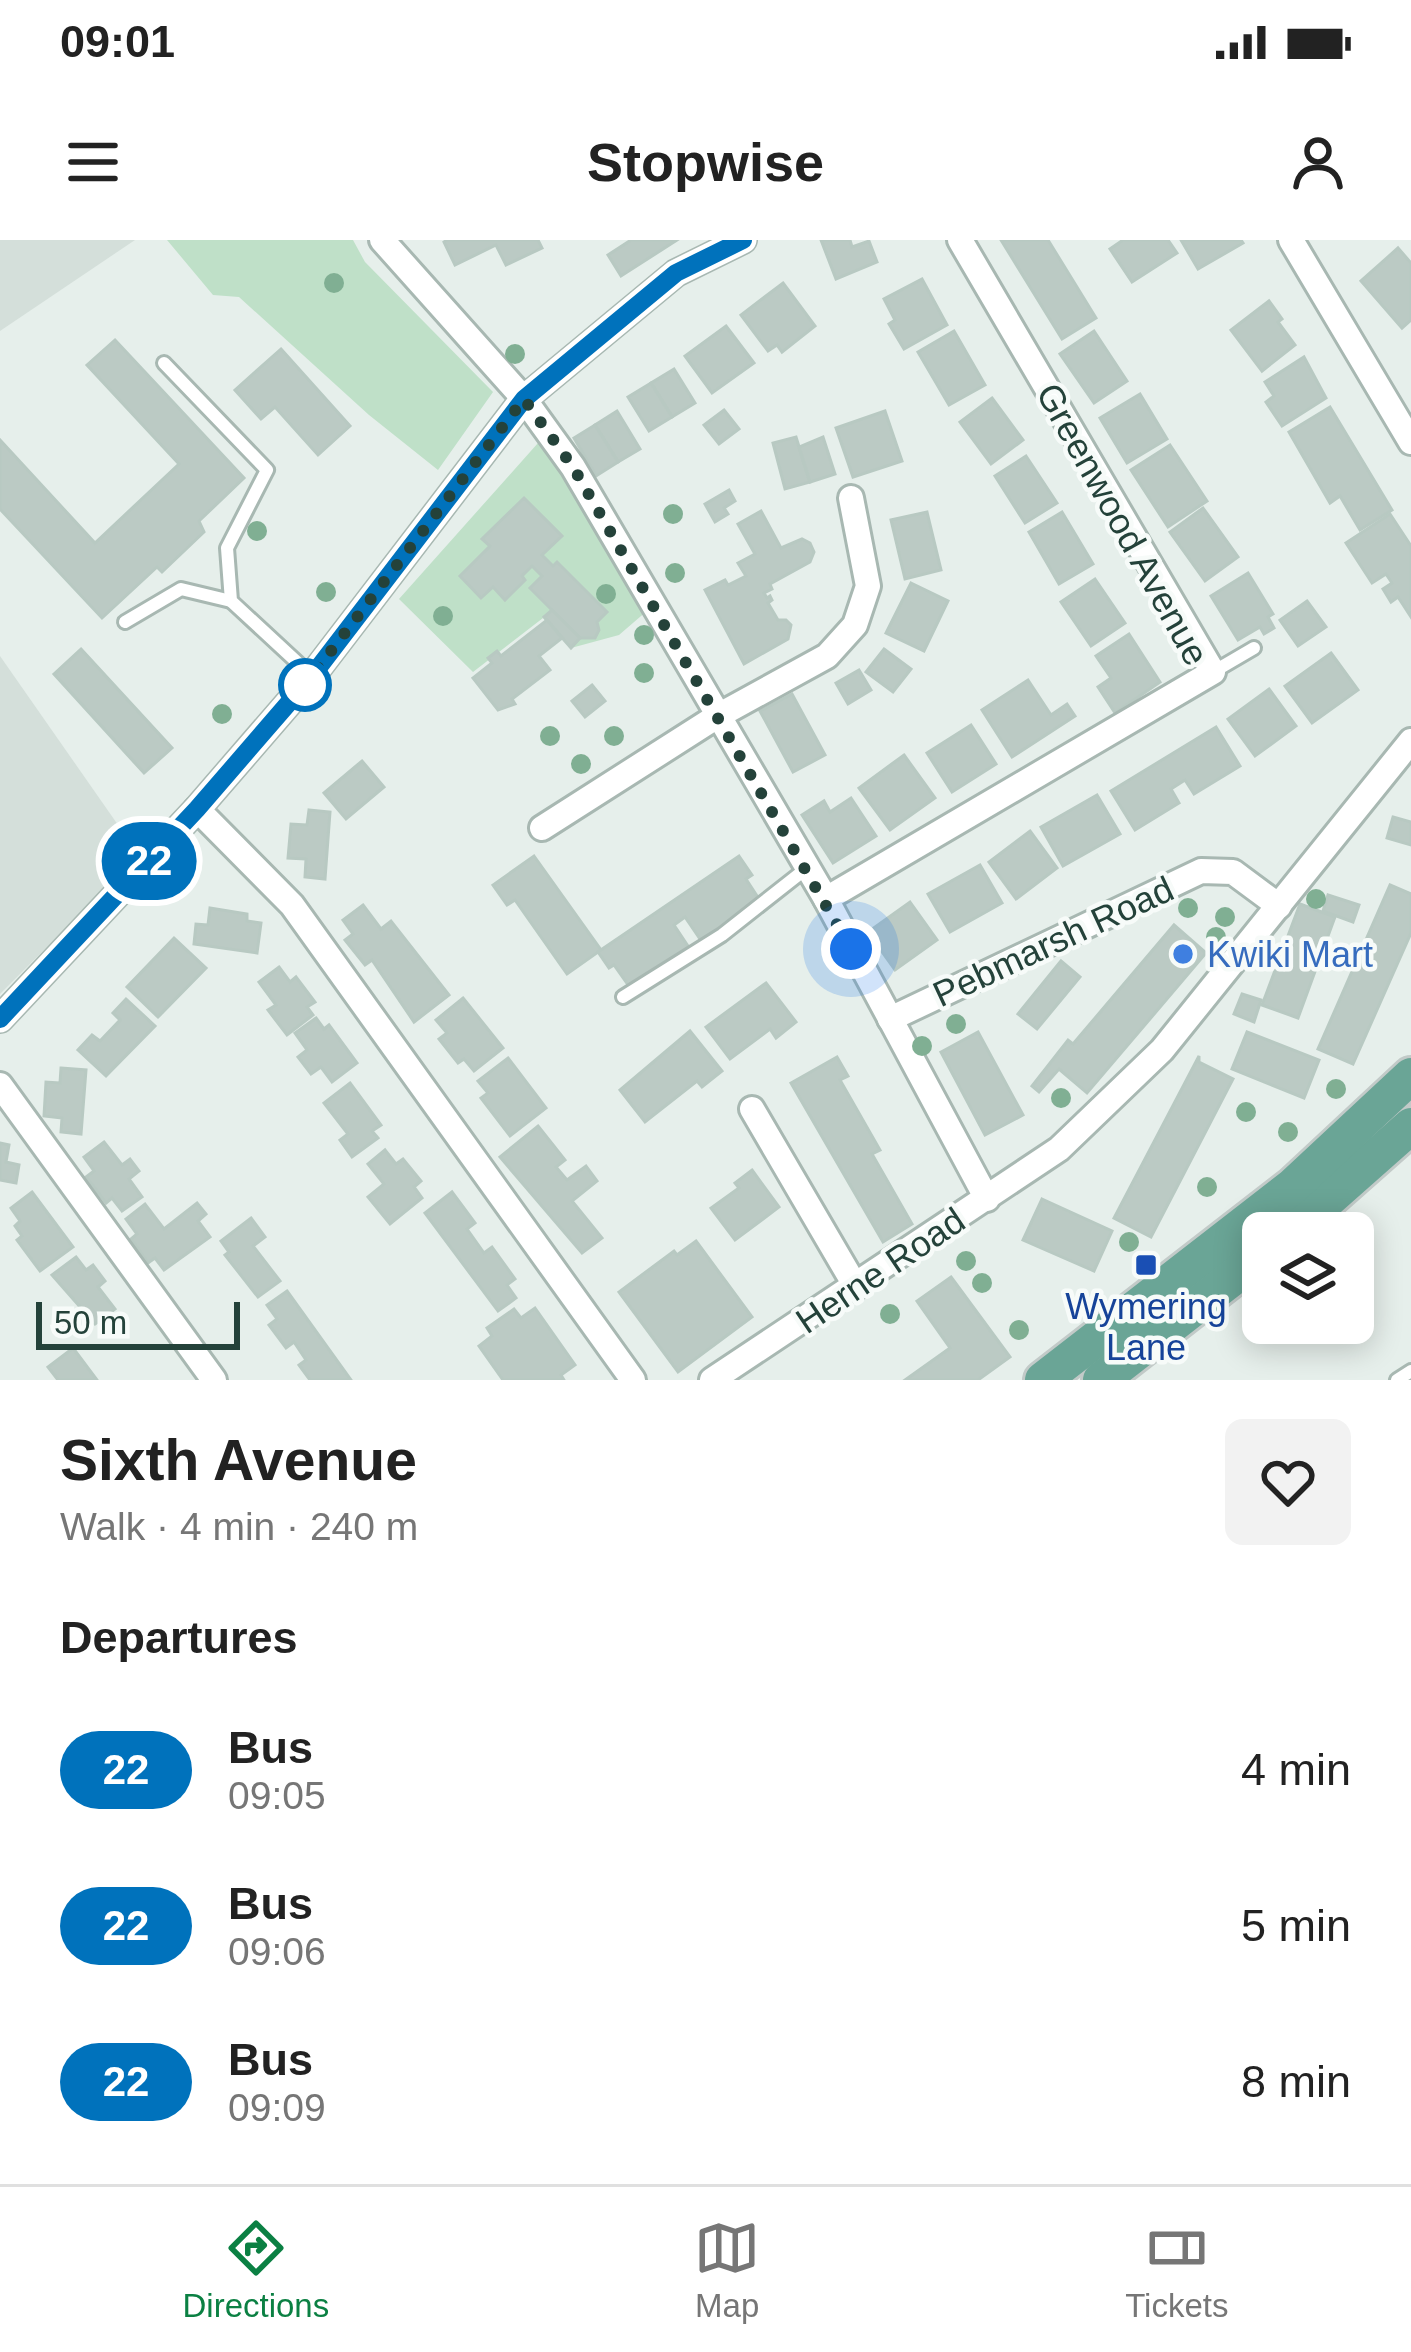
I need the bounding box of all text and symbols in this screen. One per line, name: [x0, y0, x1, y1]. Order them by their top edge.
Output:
text: 09:01: [60, 16, 175, 67]
icon: menu: [60, 129, 126, 195]
icon: person: [1285, 129, 1351, 195]
text: Stopwise: [587, 132, 824, 192]
street label: Greenwood Avenue: [1028, 376, 1217, 672]
unlabelled marker: [280, 660, 330, 710]
line badge: 22: [95, 822, 203, 900]
text: 22: [126, 837, 172, 884]
street label: Pebmarsh Road: [927, 868, 1180, 1015]
your location: [821, 919, 881, 979]
place label: Kwiki Mart: [1207, 934, 1373, 975]
marker: Kwiki Mart: [1170, 941, 1196, 967]
street label: Herne Road: [788, 1199, 972, 1342]
map controls: [1242, 1212, 1374, 1344]
button: layers: [1242, 1212, 1374, 1344]
marker: Wymering Lane: [1133, 1252, 1159, 1278]
place label: Wymering Lane: [1065, 1286, 1227, 1368]
scale bar: [36, 1296, 240, 1349]
text: 50 m: [54, 1304, 127, 1341]
button: heart: [1225, 1419, 1351, 1545]
text: Sixth Avenue: [60, 1428, 417, 1492]
text: Walk · 4 min · 240 m: [60, 1505, 418, 1548]
text: Departures: [60, 1612, 298, 1663]
text: Bus: [228, 1722, 313, 1773]
text: 4 min: [1241, 1744, 1351, 1795]
text: 22: [103, 1746, 149, 1793]
text: 09:05: [228, 1774, 326, 1817]
text: Bus: [228, 1878, 313, 1929]
text: 5 min: [1241, 1900, 1351, 1951]
text: 22: [103, 1902, 149, 1949]
text: 09:06: [228, 1930, 326, 1973]
text: Bus: [228, 2034, 313, 2085]
text: 8 min: [1241, 2056, 1351, 2107]
text: 22: [103, 2058, 149, 2105]
text: 09:09: [228, 2086, 326, 2129]
tab: Directions: [182, 2215, 329, 2325]
tab: Map: [694, 2215, 760, 2325]
tab: Tickets: [1125, 2215, 1228, 2325]

